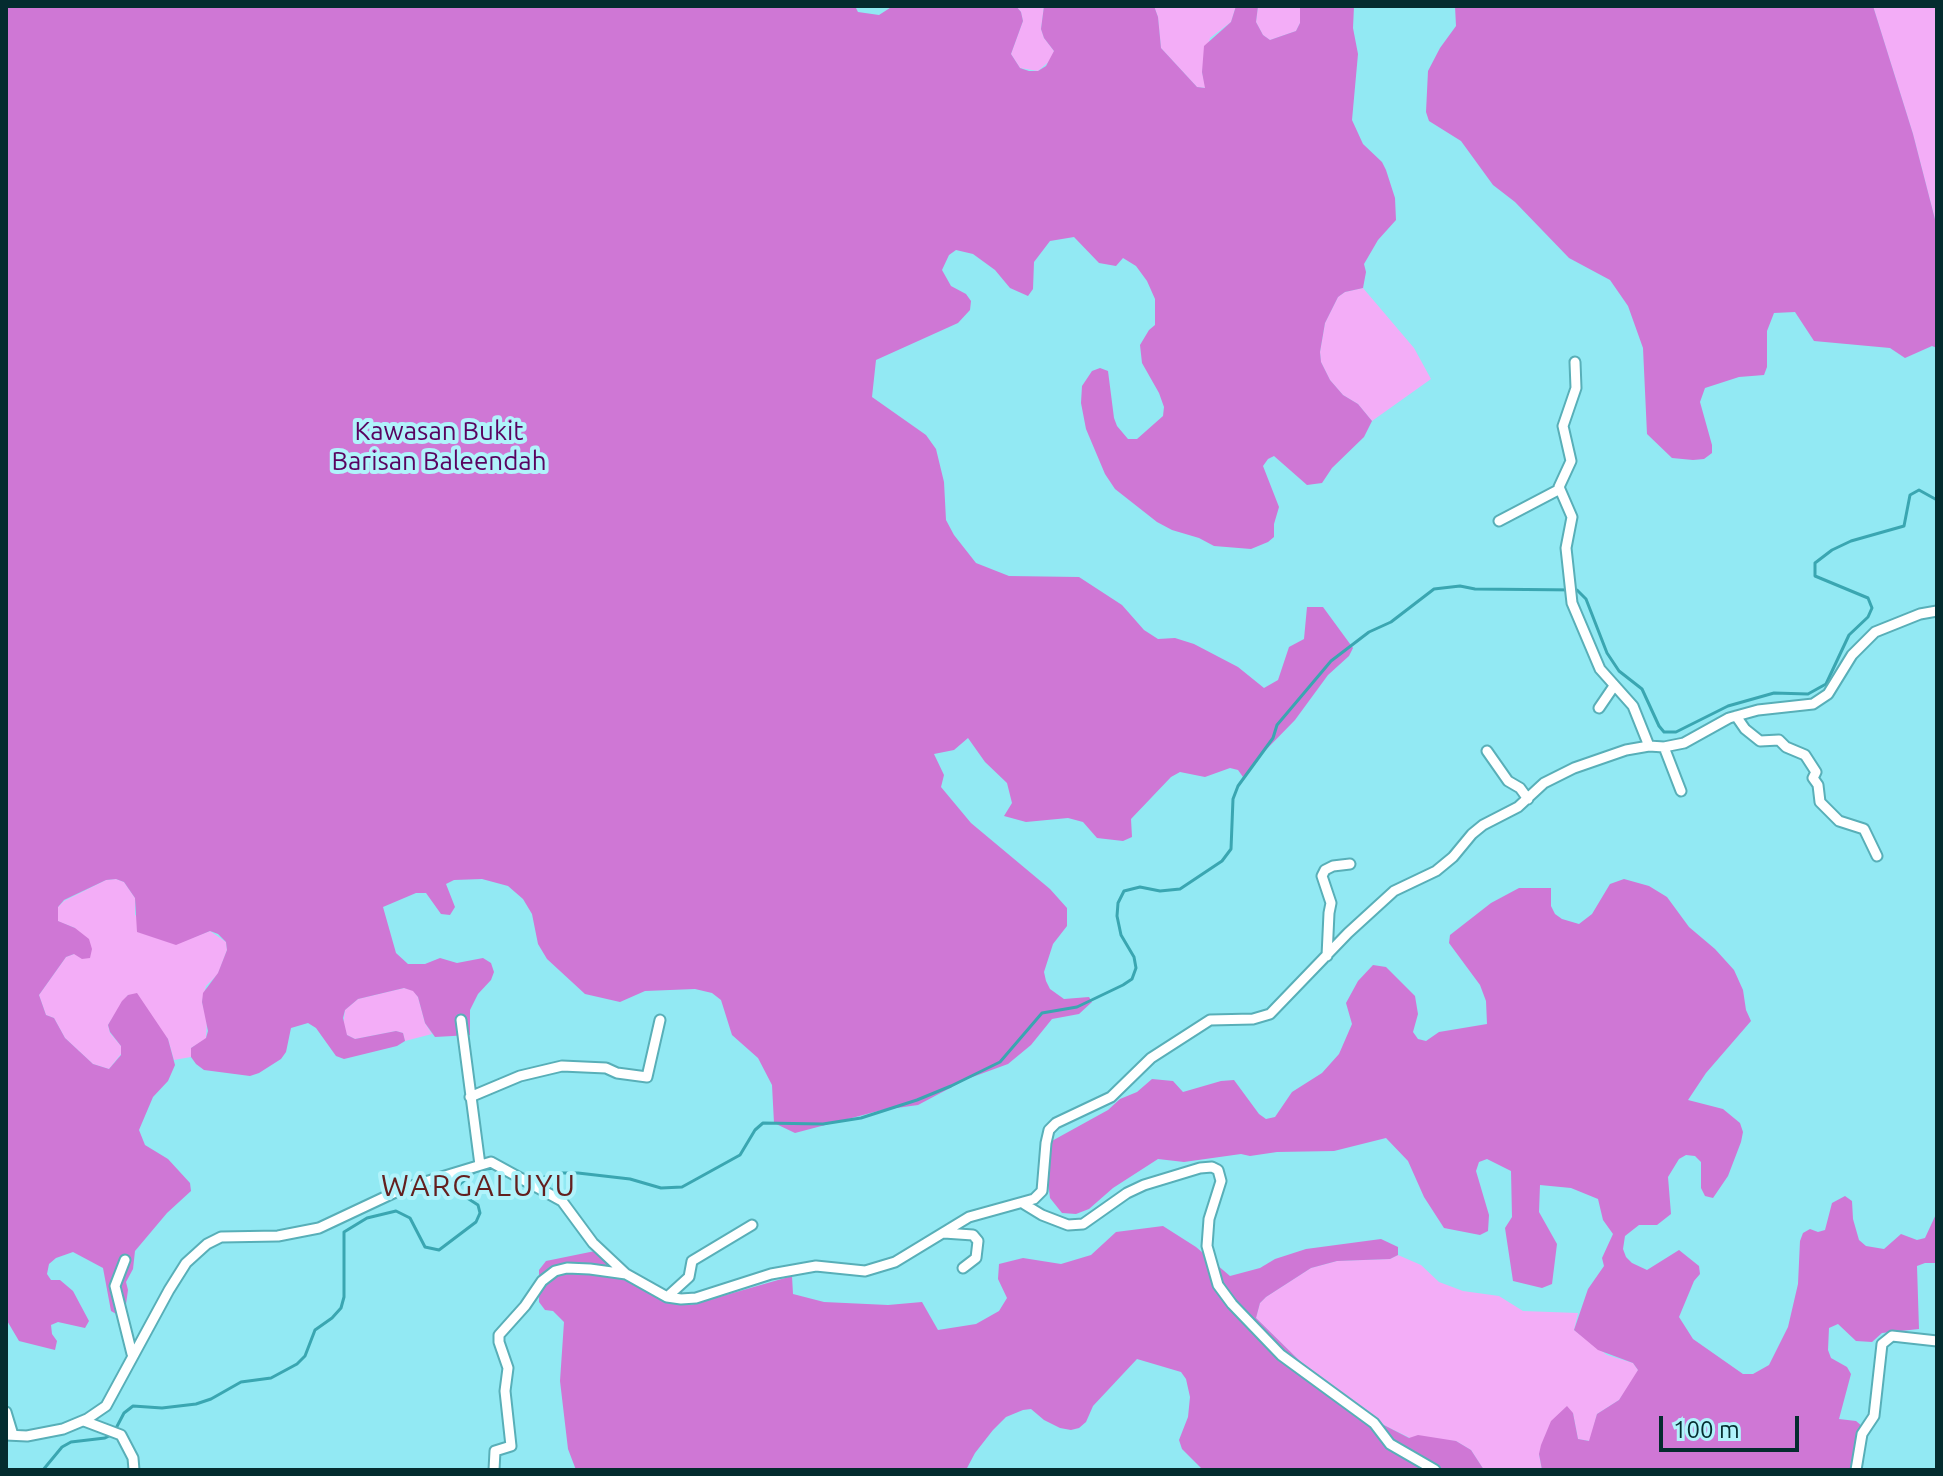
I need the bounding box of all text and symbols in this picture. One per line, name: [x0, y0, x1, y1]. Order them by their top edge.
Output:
park label: Kawasan Bukit Barisan Baleendah: [331, 415, 547, 476]
district label: WARGALUYU: [381, 1168, 577, 1204]
scale bar: [1663, 1400, 1803, 1450]
text: 100 m: [1673, 1416, 1740, 1443]

